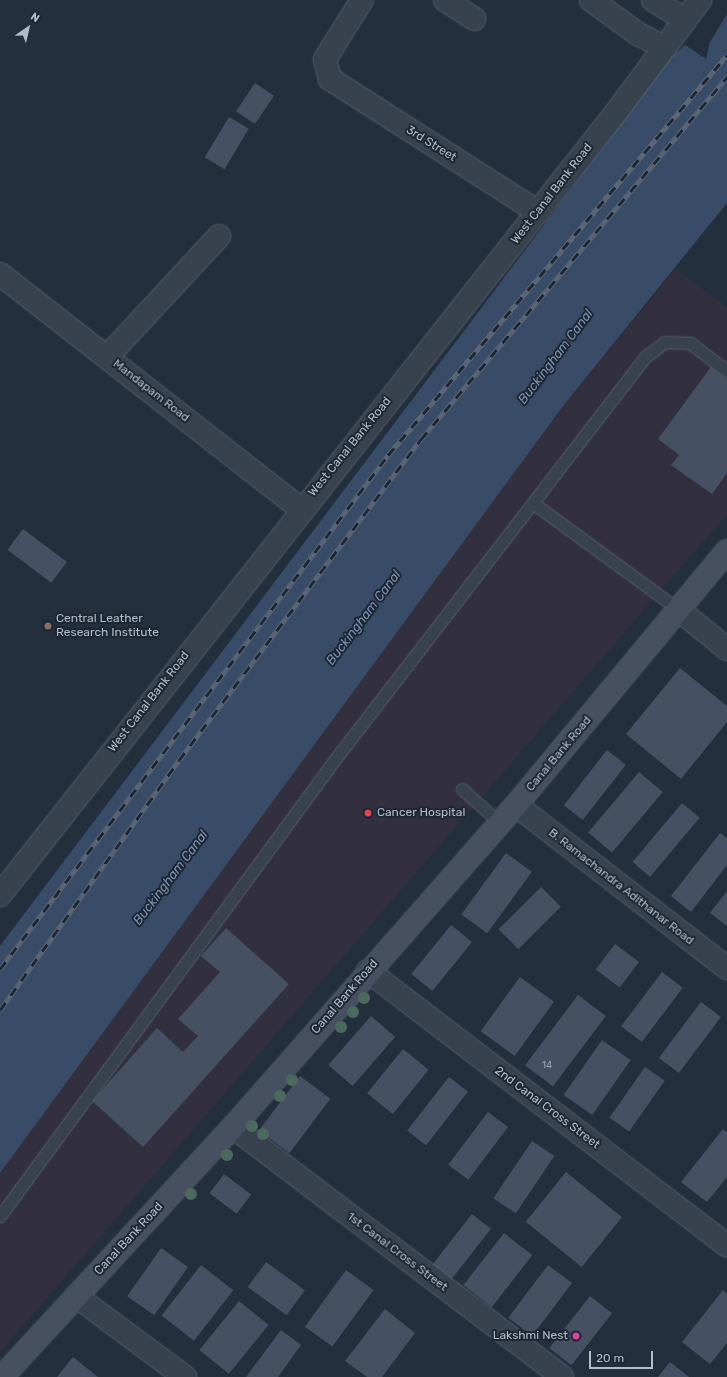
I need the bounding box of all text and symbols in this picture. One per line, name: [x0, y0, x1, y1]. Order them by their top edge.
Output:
north arrow: [8, 8, 48, 48]
text: N: [28, 10, 42, 25]
street label: 3rd Street: [403, 123, 459, 165]
street label: West Canal Bank Road: [508, 141, 596, 247]
water label: Buckingham Canal: [515, 307, 597, 407]
street label: Mandapam Road: [110, 357, 192, 425]
street label: West Canal Bank Road: [305, 394, 395, 500]
water label: Buckingham Canal: [323, 568, 405, 668]
place label: Central Leather Research Institute: [56, 612, 159, 640]
marker: Central Leather Research Institute: [43, 621, 53, 631]
street label: West Canal Bank Road: [105, 649, 193, 755]
street label: Canal Bank Road: [523, 713, 595, 795]
place label: Cancer Hospital: [377, 806, 466, 820]
marker: Cancer Hospital: [362, 807, 374, 819]
street label: B. Ramachandra Adithanar Road: [545, 826, 697, 948]
water label: Buckingham Canal: [130, 828, 212, 928]
street label: Canal Bank Road: [309, 957, 381, 1037]
house number: 14: [542, 1060, 552, 1072]
street label: 2nd Canal Cross Street: [492, 1064, 602, 1152]
street label: Canal Bank Road: [92, 1200, 166, 1278]
street label: 1st Canal Cross Street: [344, 1209, 450, 1295]
place label: Lakshmi Nest: [493, 1329, 568, 1343]
marker: Lakshmi Nest: [571, 1331, 581, 1341]
scale bar: [591, 1343, 655, 1369]
text: 20 m: [596, 1351, 624, 1365]

